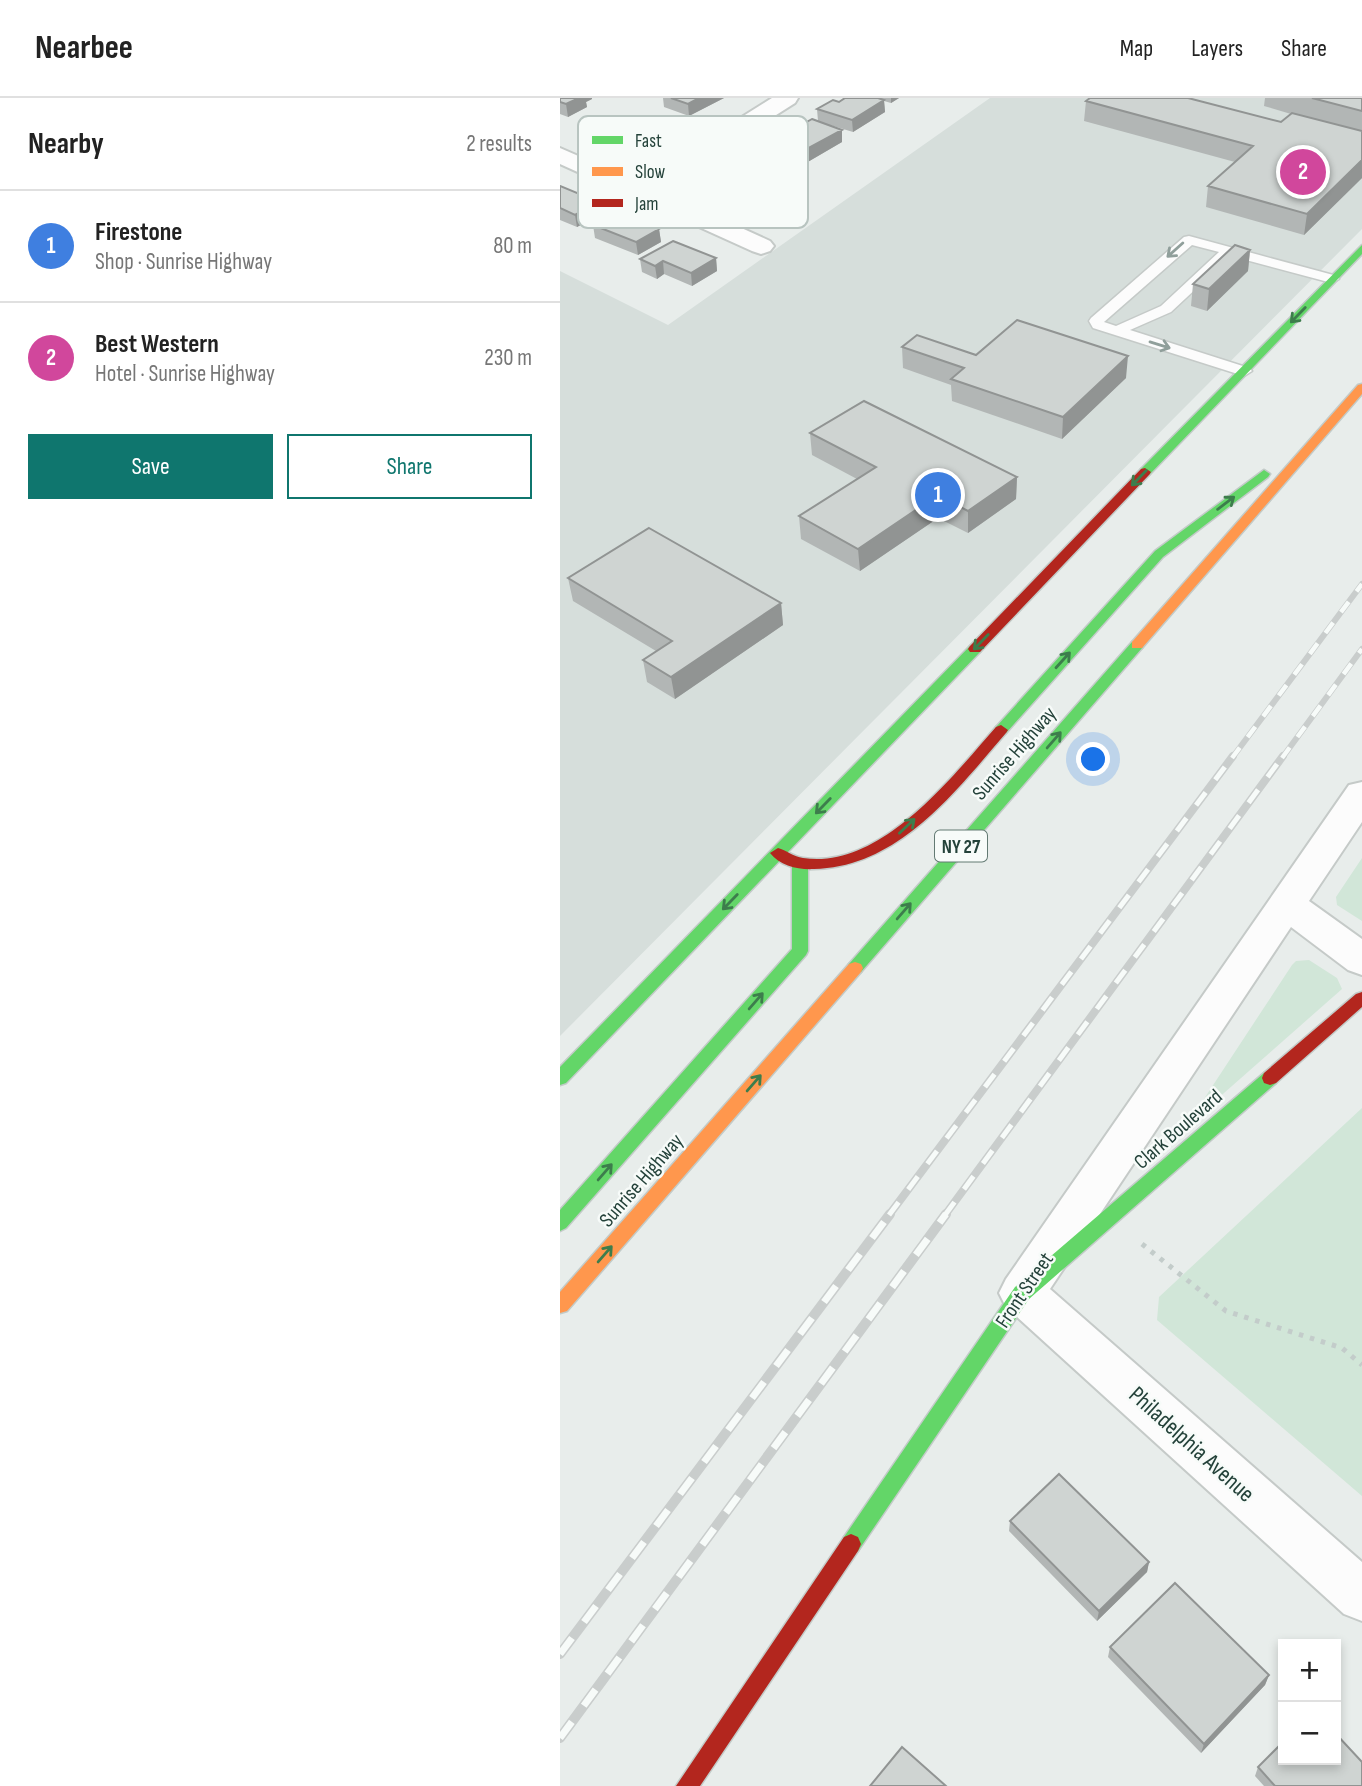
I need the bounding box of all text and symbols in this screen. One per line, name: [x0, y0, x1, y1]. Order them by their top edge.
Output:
text: Nearbee: [35, 28, 133, 68]
text: Map: [1120, 34, 1153, 63]
text: Layers: [1191, 34, 1243, 63]
text: Share: [1281, 34, 1327, 63]
legend: [578, 116, 808, 228]
text: Nearby: [28, 126, 104, 162]
text: 2 results: [466, 130, 532, 158]
text: Fast: [635, 130, 662, 153]
pin: 2: [1280, 146, 1326, 198]
text: Slow: [635, 161, 665, 184]
text: Jam: [634, 193, 658, 216]
text: Firestone: [95, 217, 182, 248]
text: 1: [46, 232, 56, 260]
text: 80 m: [493, 232, 532, 260]
one-way arrow: [1167, 242, 1184, 259]
text: Shop · Sunrise Highway: [95, 248, 272, 276]
one-way arrow: [1289, 306, 1306, 323]
text: Best Western: [95, 329, 219, 360]
one-way arrow: [1149, 339, 1171, 352]
text: 2: [46, 344, 56, 372]
text: 230 m: [484, 344, 532, 372]
text: Hotel · Sunrise Highway: [95, 360, 275, 388]
button: Save: [28, 434, 273, 499]
button: Share: [287, 434, 532, 499]
pin: 1: [915, 469, 961, 521]
one-way arrow: [1131, 469, 1148, 486]
one-way arrow: [1216, 496, 1235, 510]
one-way arrow: [973, 633, 990, 650]
one-way arrow: [1055, 651, 1071, 669]
street label: Sunrise Highway: [967, 702, 1062, 805]
one-way arrow: [1046, 731, 1062, 749]
your location: [1076, 742, 1110, 776]
one-way arrow: [815, 797, 832, 814]
one-way arrow: [898, 818, 916, 834]
road number: NY 27: [935, 831, 987, 862]
one-way arrow: [722, 893, 739, 910]
one-way arrow: [896, 902, 912, 920]
one-way arrow: [748, 993, 764, 1011]
one-way arrow: [746, 1074, 762, 1092]
street label: Clark Boulevard: [1129, 1084, 1228, 1175]
street label: Sunrise Highway: [594, 1129, 689, 1232]
one-way arrow: [597, 1163, 613, 1181]
one-way arrow: [597, 1245, 613, 1263]
street label: Front Street: [990, 1248, 1059, 1333]
street label: Philadelphia Avenue: [1123, 1380, 1260, 1508]
map controls: [1278, 1639, 1341, 1765]
button: +: [1278, 1639, 1341, 1702]
button: −: [1278, 1702, 1341, 1765]

